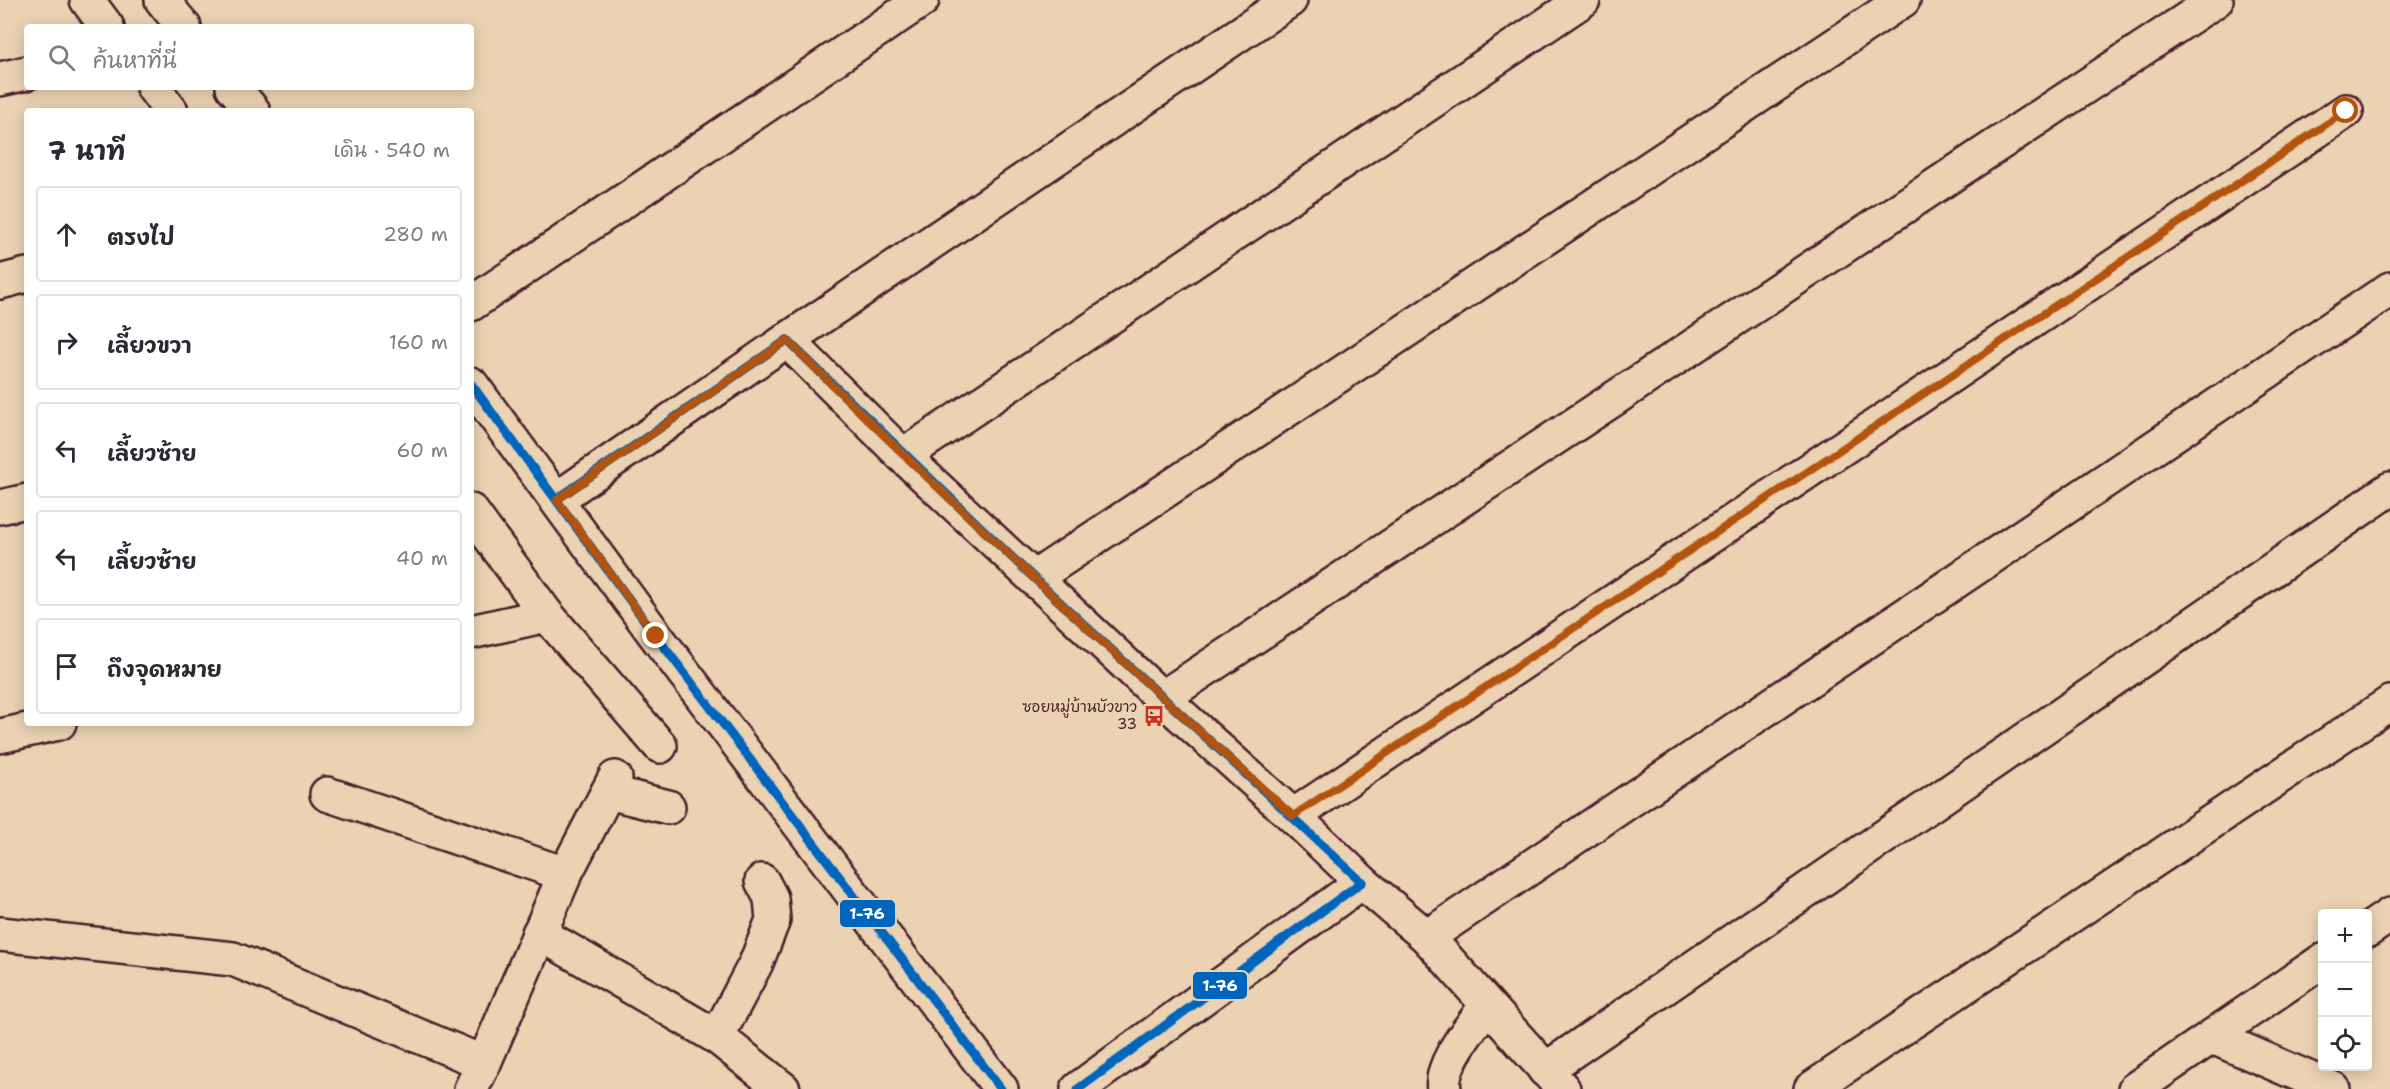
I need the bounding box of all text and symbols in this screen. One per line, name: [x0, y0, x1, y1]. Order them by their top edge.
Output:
search box: [24, 24, 474, 90]
icon: search: [45, 41, 78, 74]
text: ค้นหาที่นี่: [93, 46, 177, 75]
route start: [2332, 97, 2358, 123]
text: 7 นาที: [48, 133, 125, 168]
text: เดิน · 540 m: [334, 137, 450, 163]
icon: ahead: [50, 218, 83, 251]
text: 280 m: [383, 221, 448, 247]
text: ตรงไป: [107, 223, 175, 252]
icon: right: [50, 326, 83, 359]
text: 160 m: [389, 329, 448, 355]
text: เลี้ยวขวา: [107, 331, 191, 360]
icon: left: [50, 434, 83, 467]
text: 60 m: [396, 437, 448, 463]
text: เลี้ยวซ้าย: [107, 439, 197, 468]
icon: left: [50, 542, 83, 575]
text: 40 m: [396, 545, 448, 571]
text: เลี้ยวซ้าย: [107, 547, 197, 576]
route end: [642, 622, 668, 648]
icon: arrive: [50, 650, 83, 683]
text: ถึงจุดหมาย: [107, 655, 222, 684]
place label: ซอยหมู่บ้านบัวขาว 33: [1022, 697, 1137, 734]
bus stop icon: ซอยหมู่บ้านบัวขาว 33: [1142, 704, 1166, 728]
line badge: 1-76: [839, 899, 896, 928]
text: 1-76: [849, 903, 885, 924]
map controls: [2318, 909, 2372, 1071]
button: +: [2318, 909, 2372, 963]
button: −: [2318, 963, 2372, 1017]
line badge: 1-76: [1192, 971, 1248, 1000]
text: 1-76: [1202, 975, 1238, 996]
button: locate: [2318, 1017, 2372, 1071]

